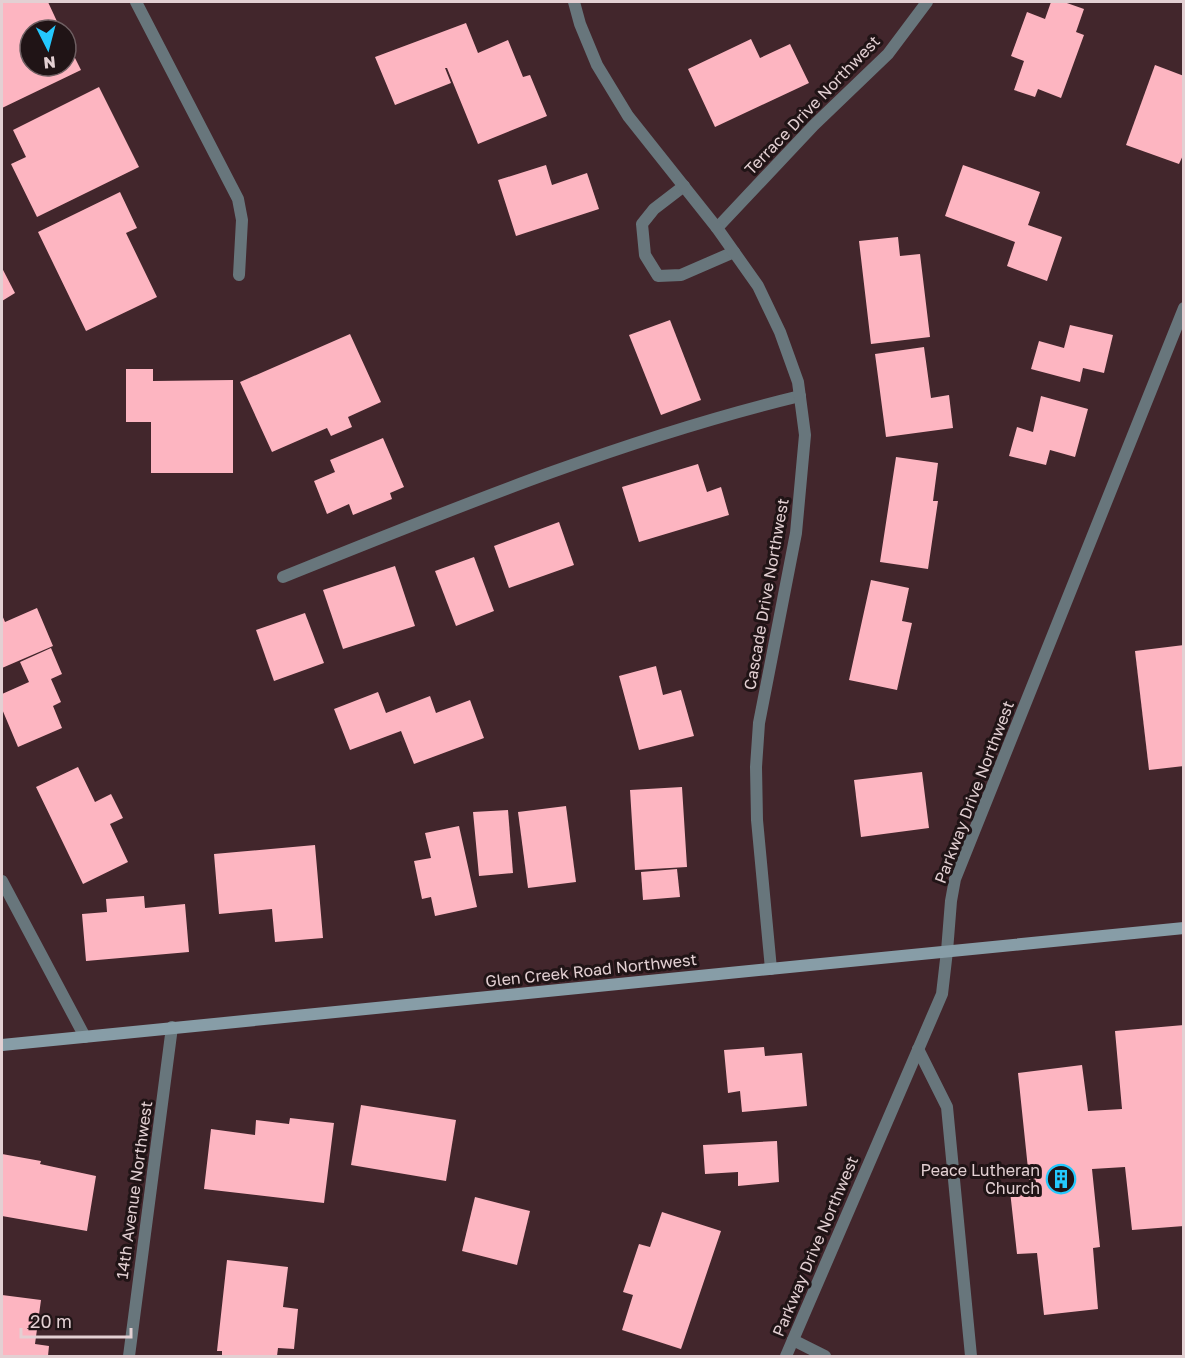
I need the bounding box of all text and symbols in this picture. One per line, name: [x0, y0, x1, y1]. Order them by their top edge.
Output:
north arrow: [18, 18, 78, 78]
street label: Terrace Drive Northwest: [740, 31, 884, 179]
text: N: [42, 52, 57, 73]
street label: Cascade Drive Northwest: [739, 497, 793, 691]
street label: Parkway Drive Northwest: [930, 698, 1018, 886]
street label: Glen Creek Road Northwest: [484, 949, 698, 991]
street label: 14th Avenue Northwest: [112, 1100, 156, 1280]
street label: Parkway Drive Northwest: [768, 1153, 862, 1339]
place label: Peace Lutheran Church: [920, 1160, 1040, 1198]
building icon: Peace Lutheran Church: [1045, 1163, 1077, 1195]
scale bar: [21, 1301, 130, 1339]
text: 20 m: [30, 1310, 72, 1332]

